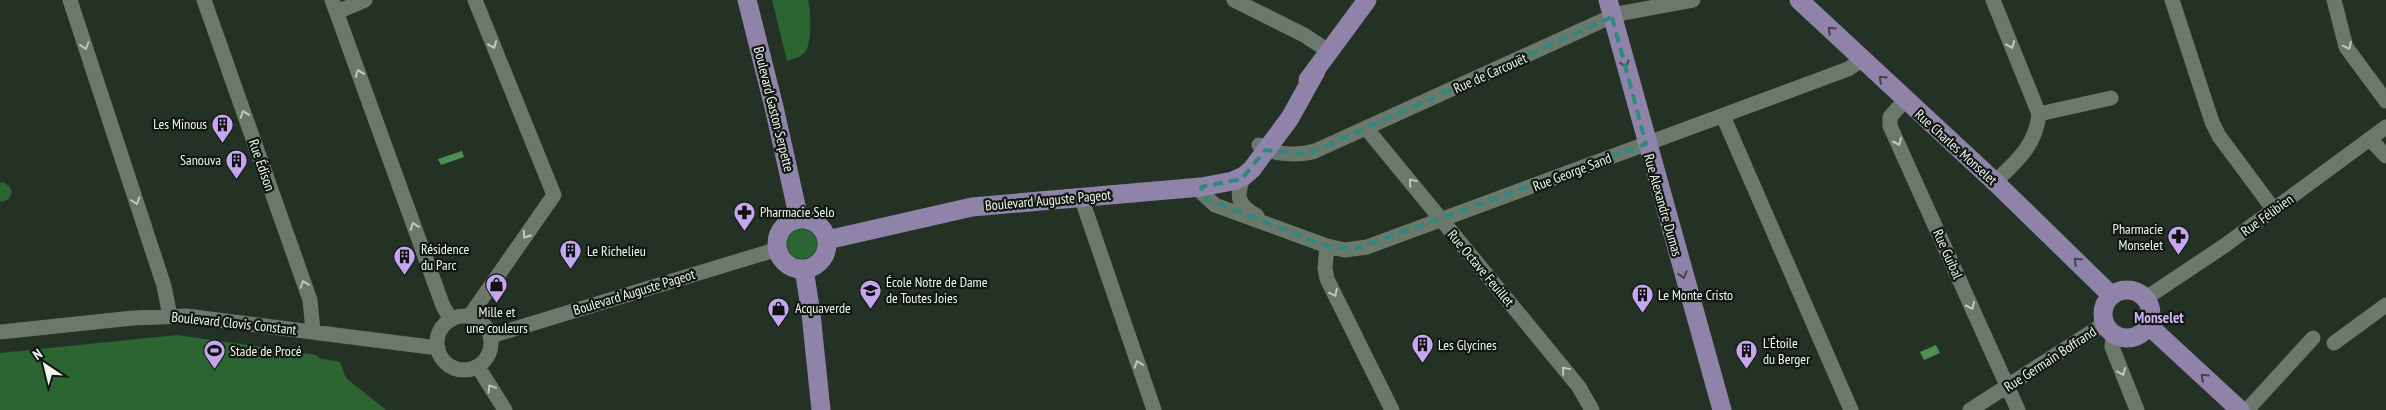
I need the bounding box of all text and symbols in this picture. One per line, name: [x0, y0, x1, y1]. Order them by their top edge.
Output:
one-way arrow: [1827, 27, 1836, 36]
one-way arrow: [487, 40, 498, 49]
one-way arrow: [2005, 40, 2016, 49]
one-way arrow: [2342, 41, 2352, 50]
one-way arrow: [80, 42, 90, 50]
street label: Boulevard Gaston Serpette: [750, 45, 798, 174]
street label: Rue de Carcouët: [1450, 49, 1530, 97]
one-way arrow: [1619, 59, 1629, 68]
one-way arrow: [355, 69, 365, 78]
one-way arrow: [1878, 76, 1887, 85]
street label: Rue Charles Monselet: [1911, 105, 2001, 189]
one-way arrow: [240, 110, 250, 119]
building icon: Les Minous: [211, 112, 235, 143]
place label: Les Minous: [153, 115, 207, 133]
street label: Rue Édison: [245, 137, 279, 193]
one-way arrow: [1891, 137, 1902, 146]
building icon: Sanouva: [225, 148, 249, 179]
street label: Rue George Sand: [1530, 149, 1614, 195]
place label: Sanouva: [180, 151, 221, 169]
street label: Rue Alexandre Dumas: [1640, 152, 1686, 258]
one-way arrow: [1409, 179, 1417, 188]
street label: Boulevard Auguste Pageot: [984, 186, 1112, 214]
street label: Rue Félibien: [2237, 190, 2297, 240]
one-way arrow: [130, 196, 140, 204]
pharmacy icon: Pharmacie Selo: [732, 200, 756, 231]
place label: Pharmacie Selo: [760, 203, 834, 221]
place label: Pharmacie Monselet: [2113, 220, 2163, 254]
one-way arrow: [410, 222, 420, 231]
pharmacy icon: Pharmacie Monselet: [2167, 225, 2191, 256]
street label: Rue Octave Feuillet: [1444, 226, 1518, 310]
street label: Rue Guibal: [1929, 226, 1967, 282]
one-way arrow: [523, 229, 532, 239]
building icon: Le Richelieu: [559, 239, 583, 270]
place label: Résidence du Parc: [421, 240, 469, 274]
place label: Le Richelieu: [587, 242, 646, 260]
building icon: Résidence du Parc: [393, 245, 417, 276]
one-way arrow: [2073, 257, 2082, 266]
street label: Boulevard Auguste Pageot: [571, 265, 697, 319]
one-way arrow: [1678, 270, 1688, 278]
shop icon: Mille et une couleurs: [485, 272, 509, 303]
place label: École Notre de Dame de Toutes Joies: [886, 273, 988, 307]
school or university icon: École Notre de Dame de Toutes Joies: [858, 278, 882, 309]
one-way arrow: [300, 280, 310, 289]
building icon: Le Monte Cristo: [1630, 283, 1654, 314]
place label: Le Monte Cristo: [1658, 286, 1733, 304]
one-way arrow: [1328, 288, 1338, 297]
shop icon: Acquaverde: [767, 296, 791, 327]
place label: Acquaverde: [795, 299, 851, 317]
one-way arrow: [1965, 301, 1976, 310]
place label: Mille et une couleurs: [466, 303, 528, 337]
street label: Boulevard Clovis Constant: [171, 307, 298, 339]
district label: Monselet: [2134, 308, 2184, 327]
street label: Rue Germain Boffrand: [2001, 323, 2099, 395]
building icon: Les Glycines: [1410, 333, 1434, 364]
place label: L'Étoile du Berger: [1763, 334, 1810, 368]
place label: Les Glycines: [1438, 336, 1497, 354]
sports icon: Stade de Procé: [202, 339, 226, 370]
building icon: L'Étoile du Berger: [1735, 339, 1759, 370]
north arrow: [20, 340, 70, 390]
place label: Stade de Procé: [230, 342, 302, 360]
text: N: [29, 345, 46, 364]
one-way arrow: [1134, 360, 1144, 369]
one-way arrow: [1562, 367, 1571, 376]
one-way arrow: [2116, 367, 2127, 376]
one-way arrow: [2201, 374, 2210, 383]
one-way arrow: [488, 385, 498, 394]

